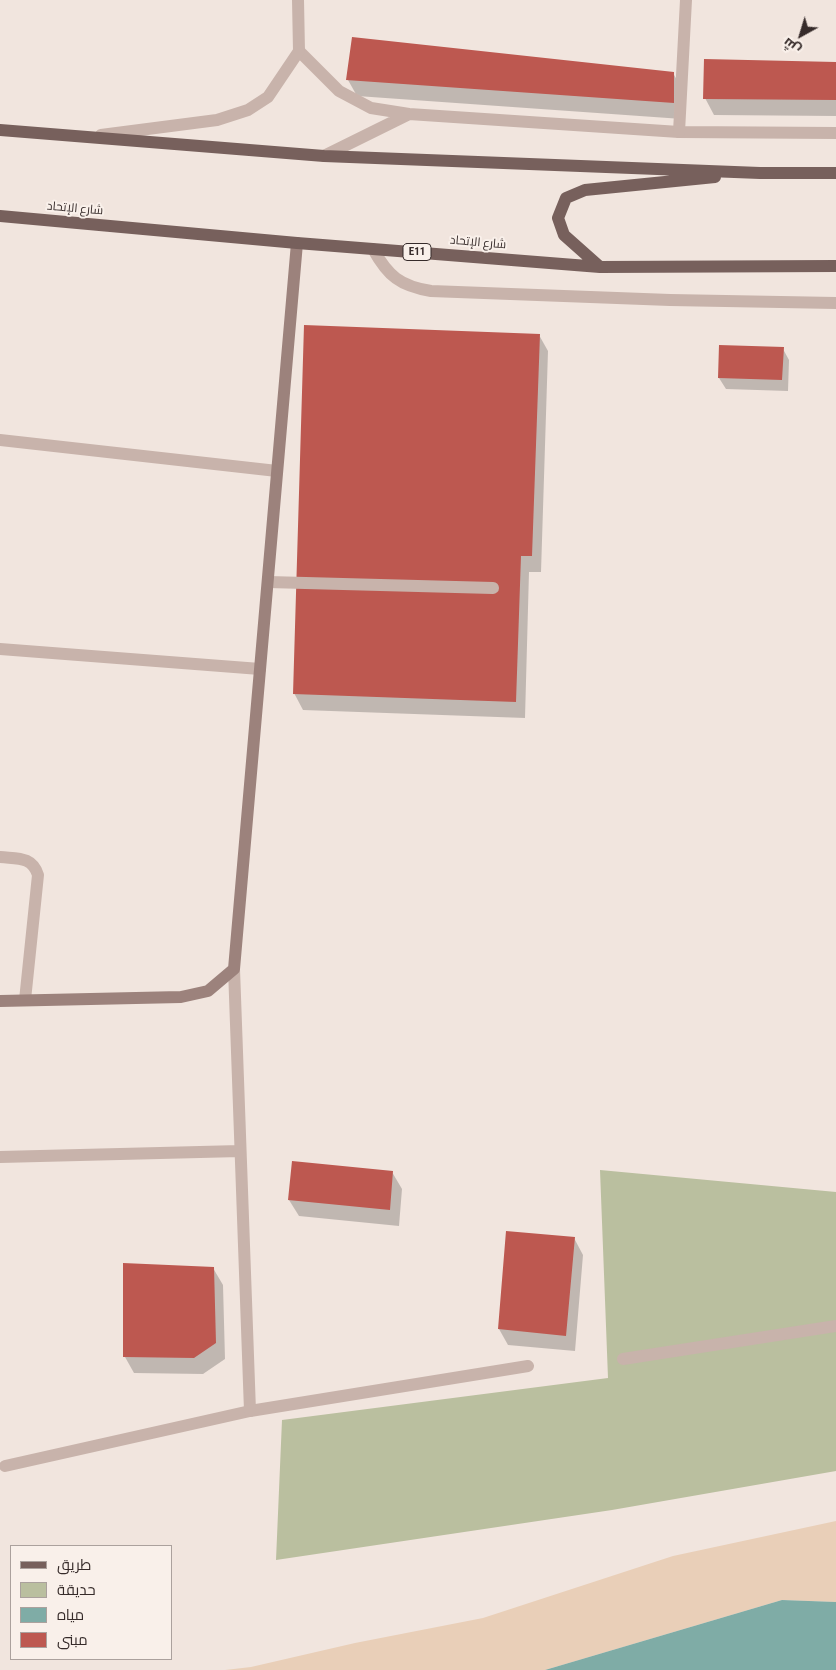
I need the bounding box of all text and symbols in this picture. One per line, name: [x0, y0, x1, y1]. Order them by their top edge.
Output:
north arrow: [776, 10, 826, 60]
text: ش: [780, 35, 804, 59]
street label: شارع الإتحاد: [46, 199, 104, 219]
street label: شارع الإتحاد: [449, 233, 507, 253]
road number: E11: [403, 243, 431, 260]
legend: [10, 1545, 172, 1660]
text: طريق: [57, 1556, 91, 1574]
text: حديقة: [57, 1581, 96, 1599]
text: مياه: [57, 1606, 84, 1624]
text: مبنى: [57, 1631, 88, 1649]

